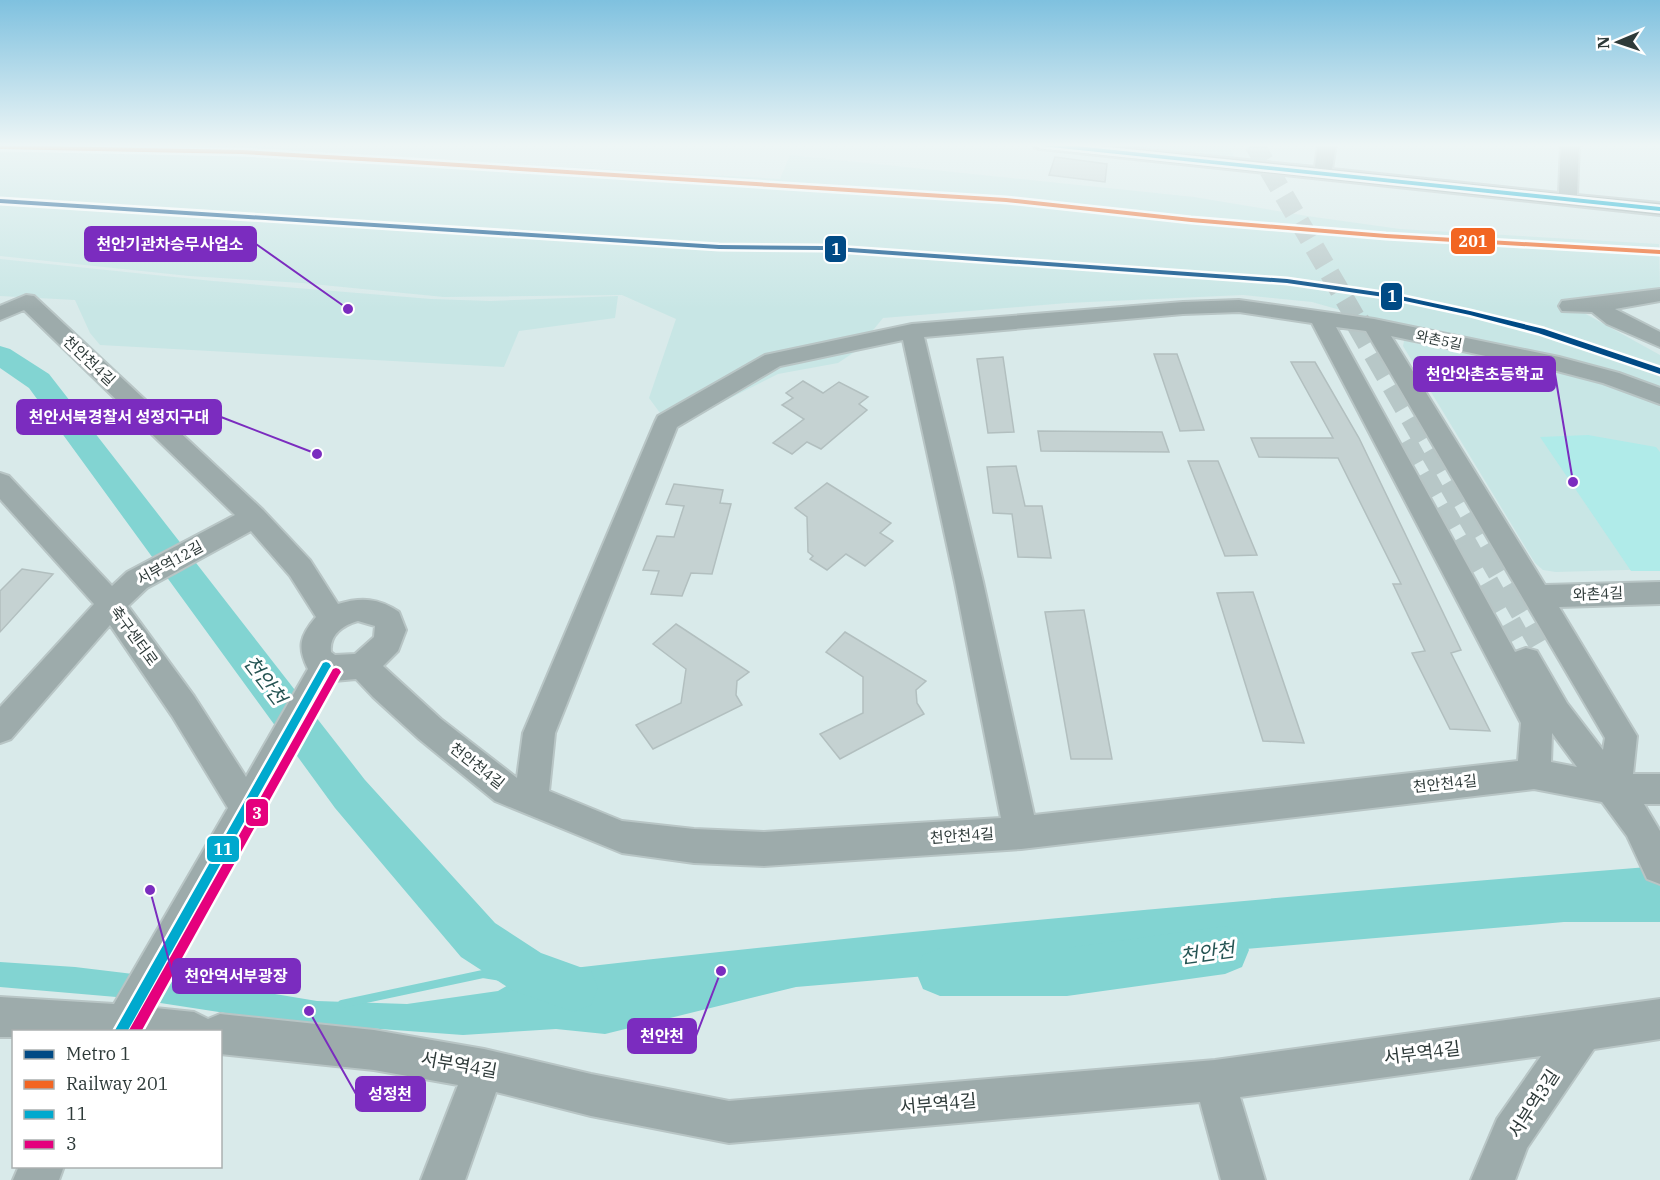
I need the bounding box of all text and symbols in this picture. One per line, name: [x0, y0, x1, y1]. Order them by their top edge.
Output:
north arrow: [1588, 12, 1648, 72]
text: N: [1593, 36, 1613, 49]
callout: 천안기관차승무사업소: [85, 227, 256, 261]
line badge: 201: [1450, 227, 1496, 255]
text: 201: [1459, 231, 1487, 251]
text: 천안기관차승무사업소: [96, 234, 244, 254]
line badge: 1: [824, 235, 847, 263]
text: 1: [831, 239, 841, 259]
line badge: 1: [1380, 282, 1403, 311]
text: 1: [1387, 286, 1397, 306]
street label: 와촌5길: [1414, 326, 1464, 354]
street label: 천안천4길: [59, 332, 119, 389]
callout: 천안와촌초등학교: [1414, 357, 1555, 391]
text: 천안와촌초등학교: [1426, 364, 1544, 384]
callout: 천안서북경찰서 성정지구대: [17, 400, 221, 434]
text: 천안서북경찰서 성정지구대: [29, 407, 209, 427]
street label: 서부역12길: [133, 537, 206, 589]
street label: 와촌4길: [1572, 583, 1624, 604]
street label: 축구센터로: [106, 602, 162, 669]
water label: 천안천: [238, 650, 294, 712]
street label: 천안천4길: [446, 738, 508, 793]
street label: 천안천4길: [1412, 771, 1478, 796]
line badge: 3: [245, 798, 269, 827]
text: 3: [252, 803, 262, 823]
street label: 천안천4길: [929, 824, 995, 847]
line badge: 11: [206, 835, 240, 863]
text: 11: [213, 839, 233, 859]
water label: 천안천: [1178, 935, 1239, 970]
callout: 천안역서부광장: [173, 959, 300, 993]
text: 천안역서부광장: [184, 966, 288, 986]
callout: 천안천: [628, 1019, 696, 1053]
text: 천안천: [640, 1026, 684, 1046]
legend: [12, 1030, 222, 1168]
street label: 서부역4길: [1382, 1036, 1462, 1069]
text: Metro 1: [66, 1042, 131, 1065]
street label: 서부역4길: [419, 1046, 499, 1083]
street label: 서부역3길: [1503, 1065, 1564, 1142]
text: Railway 201: [66, 1072, 169, 1095]
callout: 성정천: [356, 1077, 425, 1111]
text: 성정천: [368, 1084, 412, 1104]
street label: 서부역4길: [899, 1089, 977, 1118]
text: 11: [66, 1102, 88, 1125]
text: 3: [66, 1132, 77, 1155]

